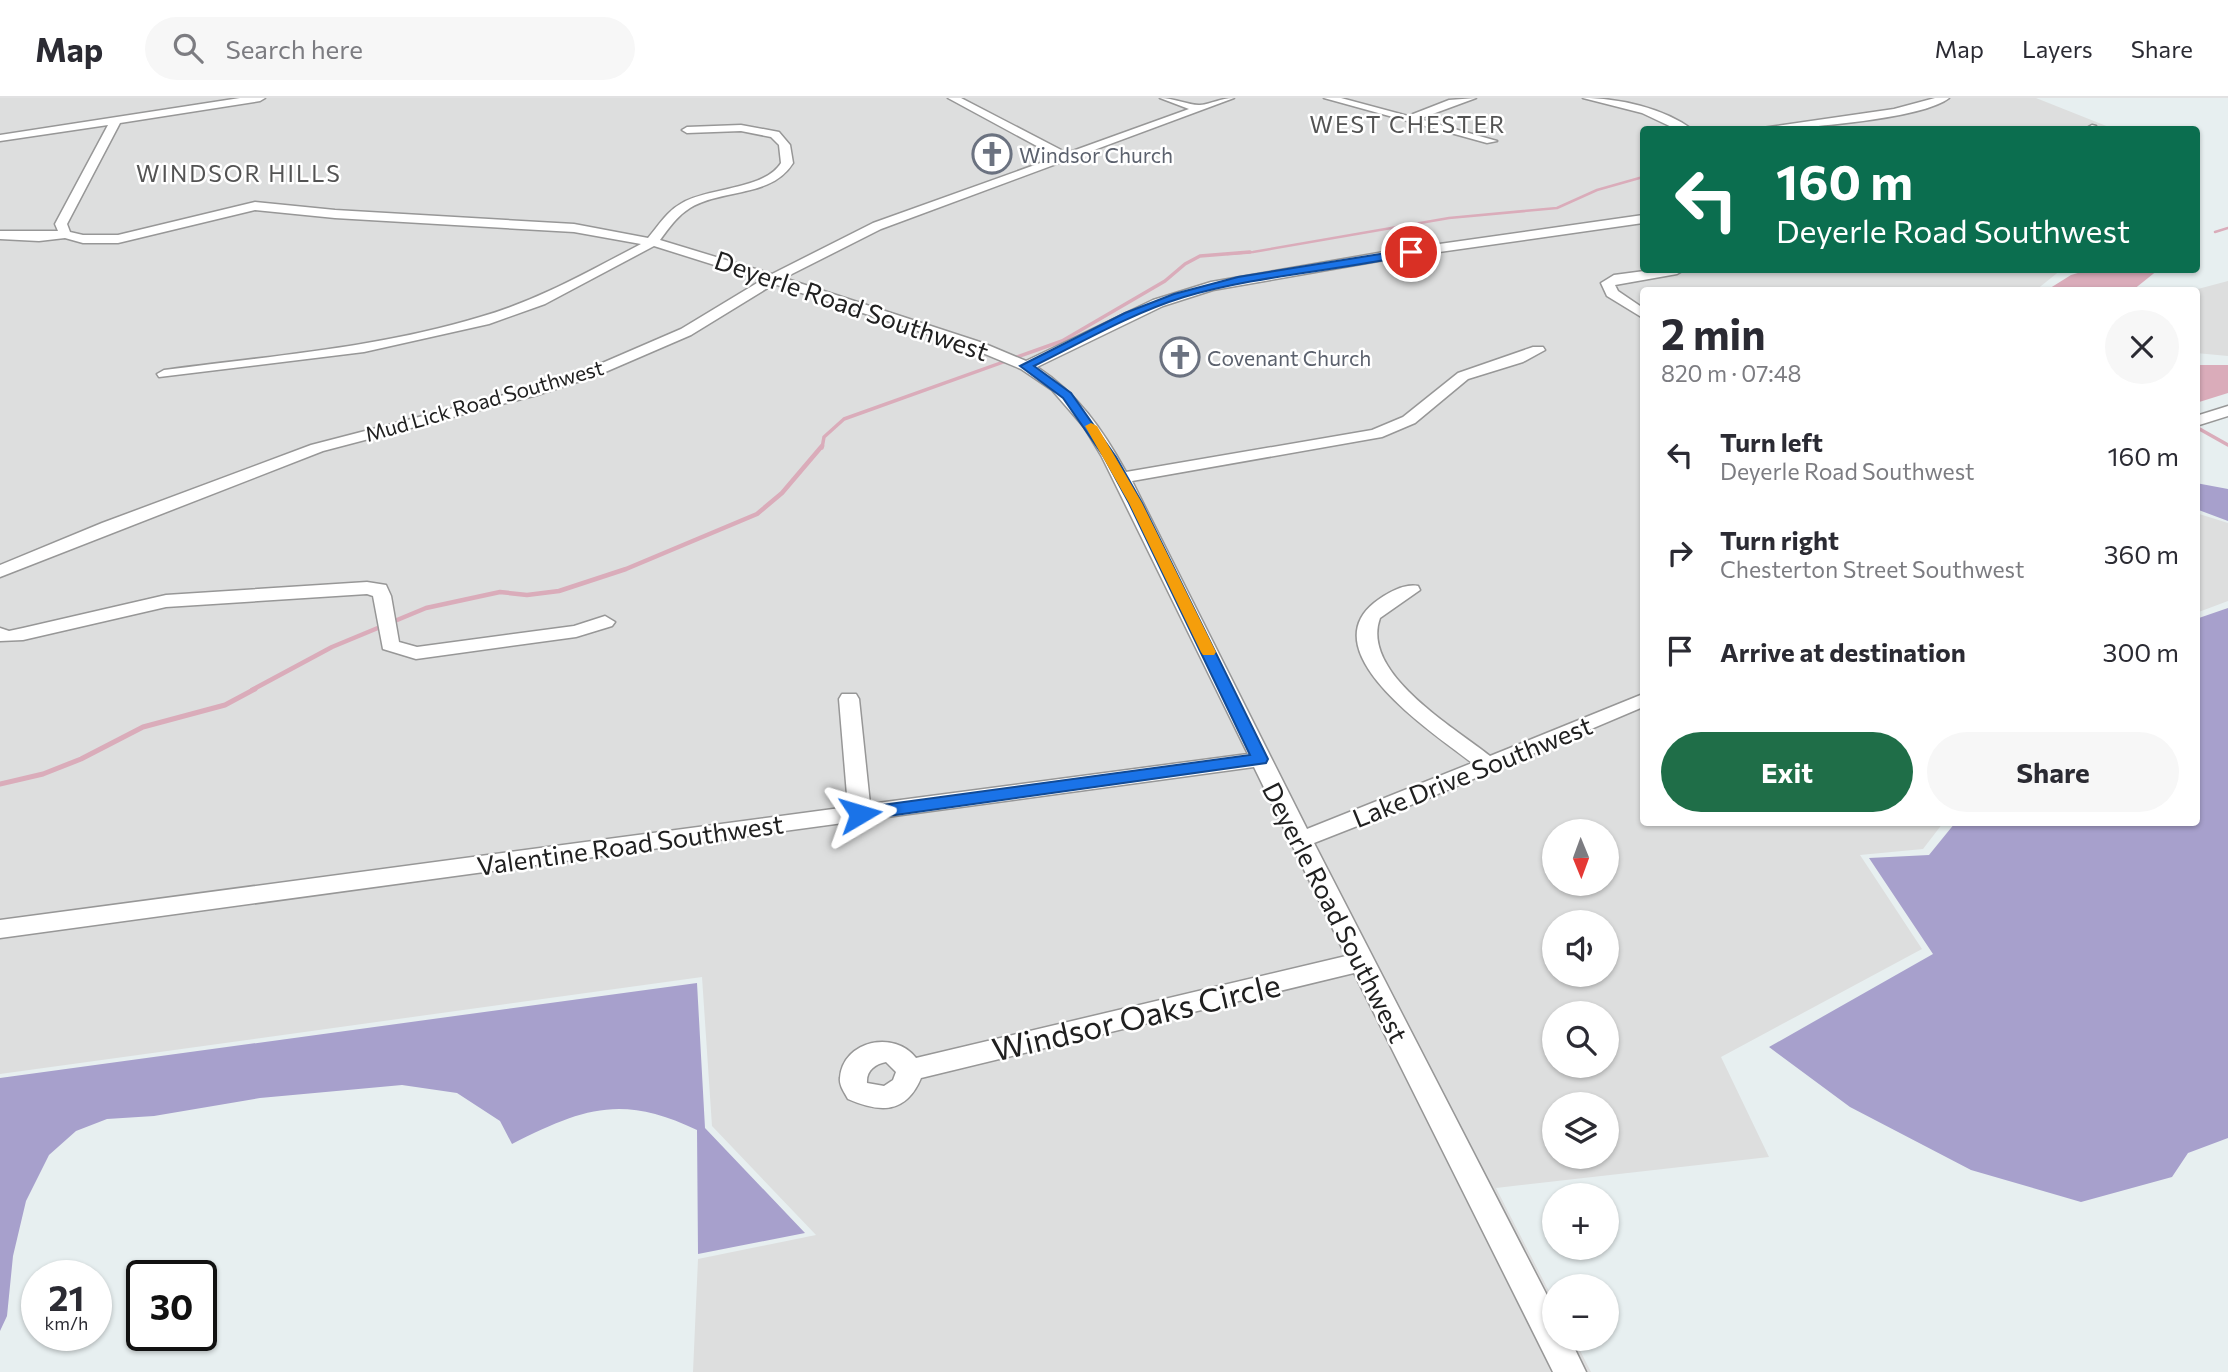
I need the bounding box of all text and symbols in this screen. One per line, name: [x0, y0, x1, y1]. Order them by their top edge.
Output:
search box: [145, 17, 635, 80]
text: Map: [35, 28, 103, 69]
icon: search: [169, 29, 207, 67]
text: Search here: [225, 33, 363, 64]
text: Map: [1935, 34, 1984, 63]
text: Layers: [2022, 34, 2093, 63]
text: Share: [2131, 34, 2193, 63]
district label: WEST CHESTER: [1309, 110, 1507, 138]
church icon: Windsor Church: [971, 133, 1013, 175]
place label: Windsor Church: [1019, 142, 1173, 167]
text: 160 m: [1776, 150, 1913, 210]
icon: left: [1661, 154, 1752, 245]
district label: WINDSOR HILLS: [136, 159, 342, 187]
text: Deyerle Road Southwest: [1776, 210, 2130, 250]
pin: [1381, 222, 1441, 282]
icon: arrive: [1392, 233, 1430, 271]
street label: Deyerle Road Southwest: [711, 244, 993, 366]
text: 2 min: [1661, 307, 1766, 359]
button: close: [2105, 310, 2179, 384]
church icon: Covenant Church: [1159, 336, 1201, 378]
place label: Covenant Church: [1207, 345, 1371, 370]
street label: Mud Lick Road Southwest: [362, 354, 606, 446]
text: 820 m · 07:48: [1661, 359, 1802, 387]
text: Turn left: [1720, 426, 1823, 457]
icon: left: [1661, 436, 1699, 474]
text: 160 m: [2107, 440, 2179, 471]
text: Deyerle Road Southwest: [1720, 457, 1974, 485]
text: Turn right: [1720, 524, 1839, 555]
icon: right: [1661, 534, 1699, 572]
text: 360 m: [2104, 538, 2179, 569]
text: Chesterton Street Southwest: [1720, 555, 2024, 583]
icon: arrive: [1661, 632, 1699, 670]
text: Arrive at destination: [1720, 636, 1966, 667]
text: 300 m: [2103, 636, 2179, 667]
street label: Lake Drive Southwest: [1348, 709, 1596, 833]
button: Exit: [1661, 732, 1913, 812]
button: Share: [1927, 732, 2179, 812]
position arrow: [823, 777, 897, 851]
street label: Deyerle Road Southwest: [1257, 777, 1415, 1047]
street label: Valentine Road Southwest: [475, 807, 785, 881]
north arrow: [1542, 819, 1619, 896]
map controls: [1542, 819, 1619, 1351]
button: sound: [1542, 910, 1619, 987]
street label: Windsor Oaks Circle: [988, 963, 1284, 1069]
button: search: [1542, 1001, 1619, 1078]
button: layers: [1542, 1092, 1619, 1169]
button: +: [1542, 1183, 1619, 1260]
speed limit sign: 30: [126, 1260, 217, 1351]
button: −: [1542, 1274, 1619, 1351]
text: 21: [49, 1275, 84, 1318]
text: km/h: [45, 1312, 88, 1334]

